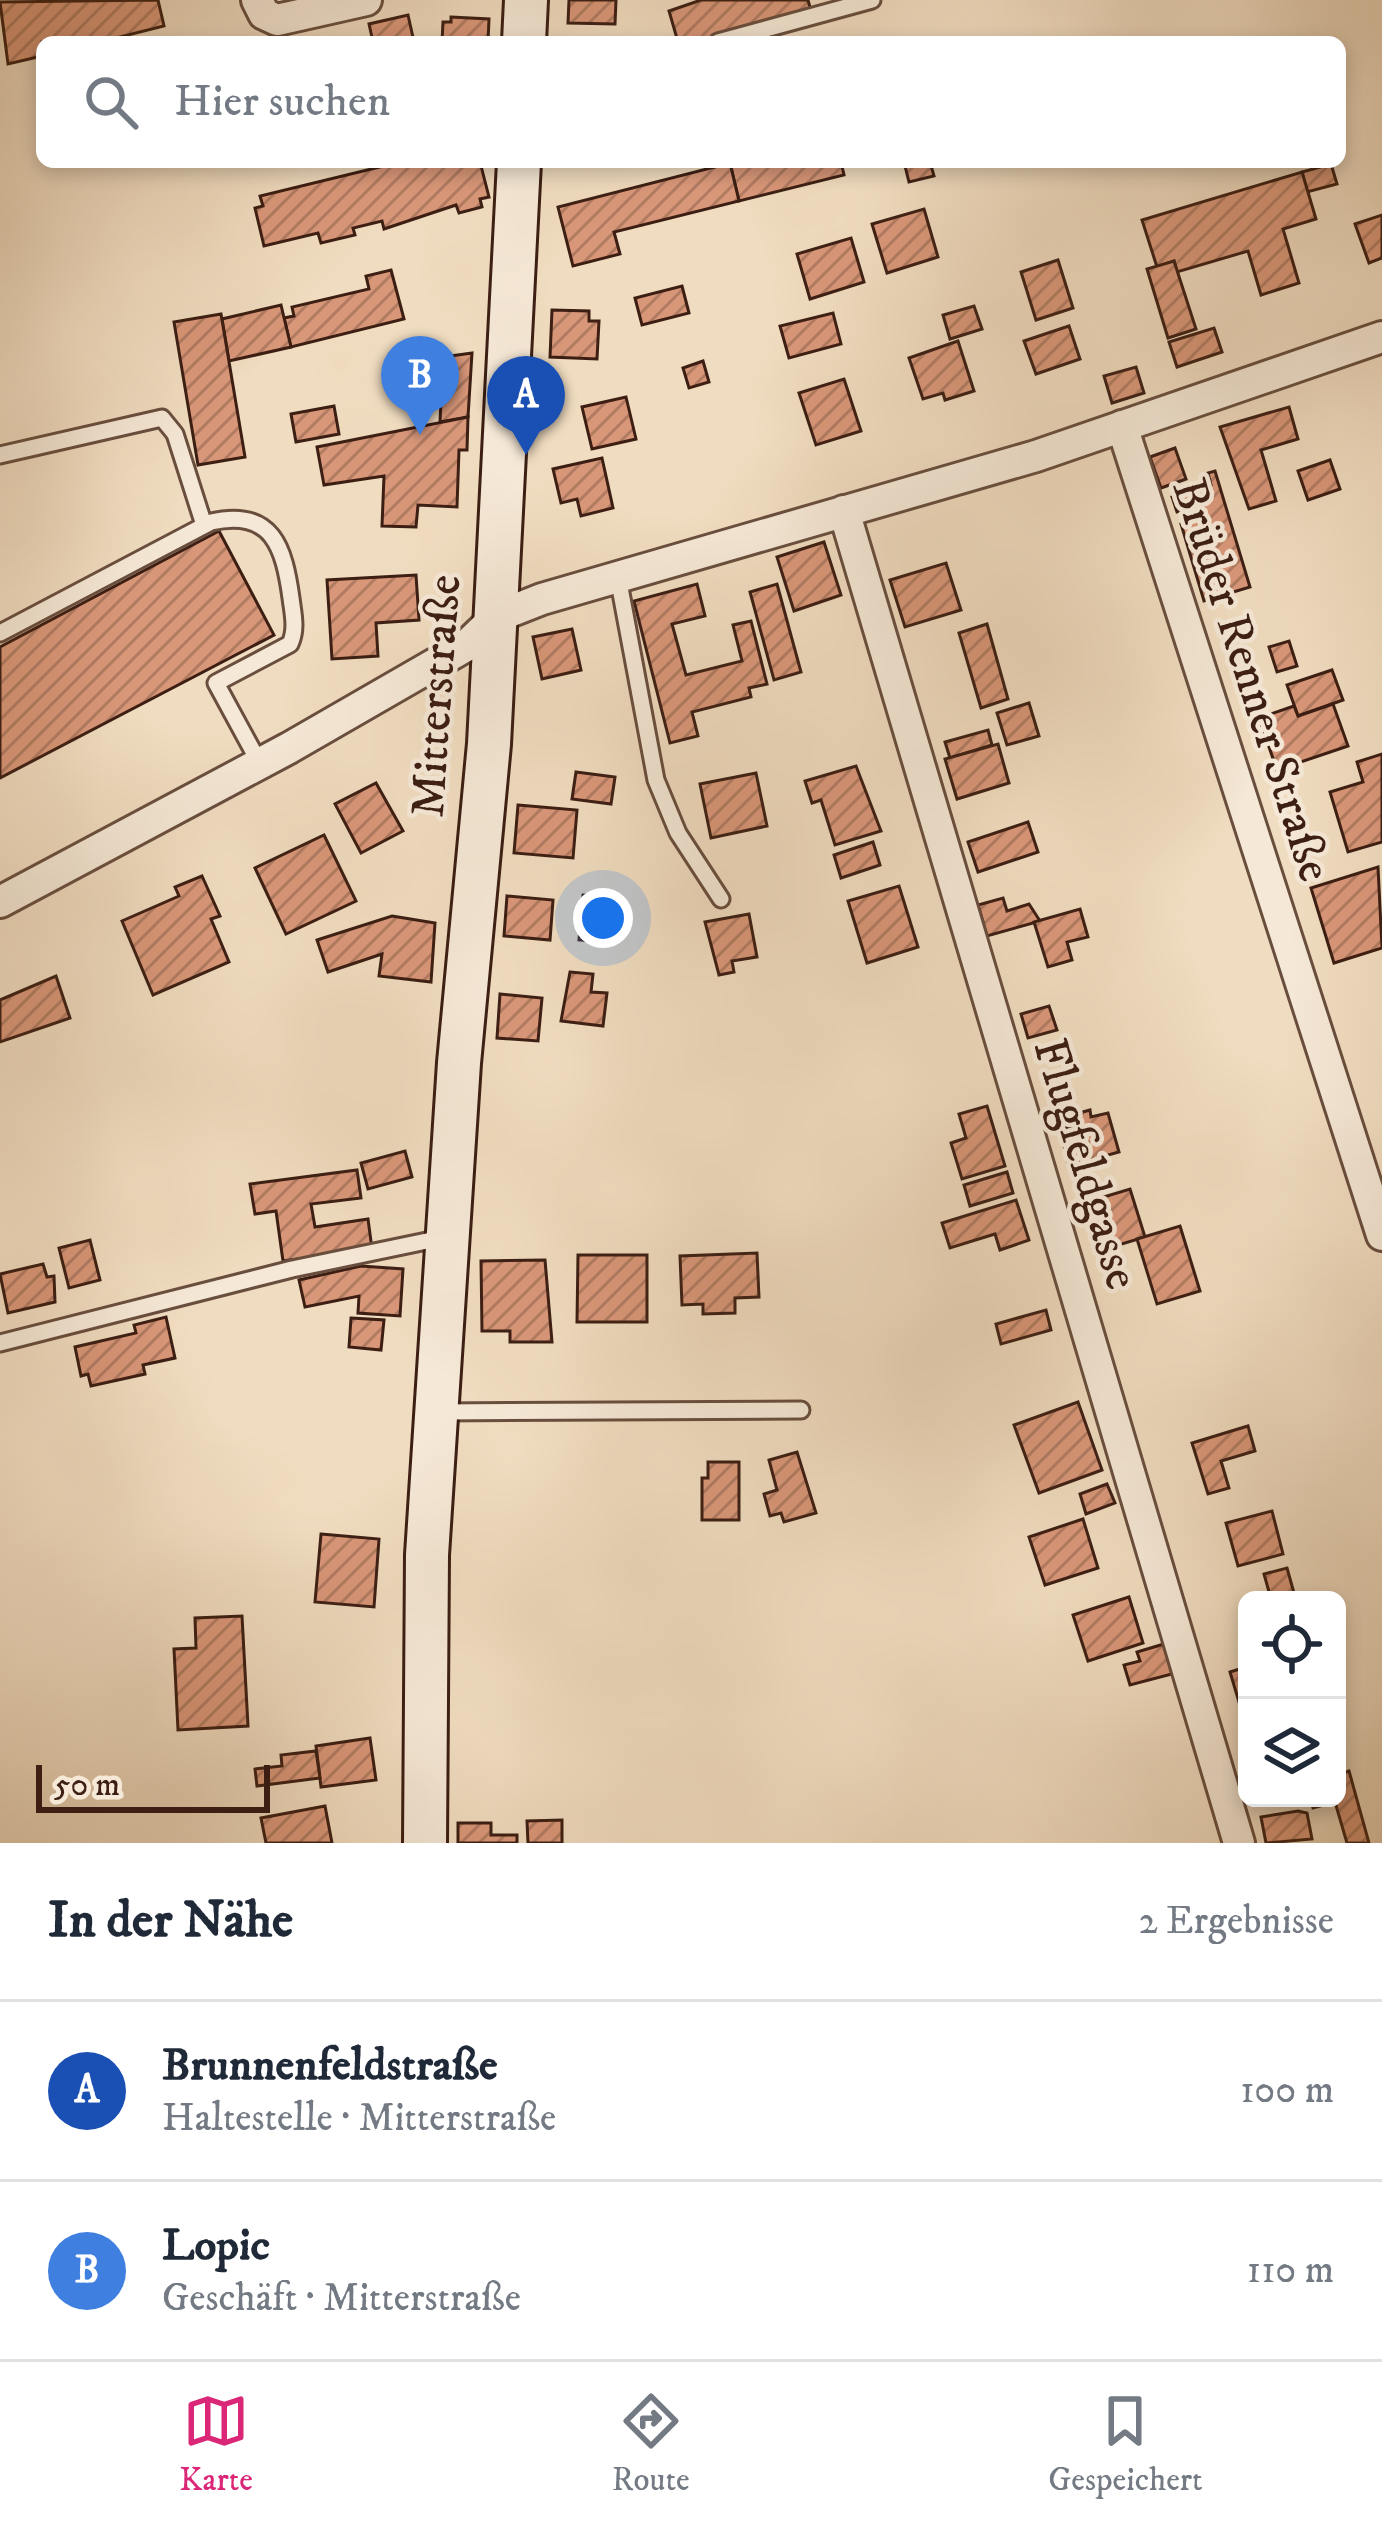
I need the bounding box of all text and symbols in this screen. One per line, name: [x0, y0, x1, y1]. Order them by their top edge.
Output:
search box: [36, 36, 1346, 168]
icon: search: [78, 69, 144, 135]
text: Hier suchen: [174, 74, 390, 130]
pin: B: [381, 336, 459, 435]
pin: A: [487, 356, 565, 455]
street label: Brüder Renner Straße: [1158, 471, 1344, 889]
street label: Mitterstraße: [399, 573, 475, 819]
your location: [573, 888, 633, 948]
street label: Flugfeldgasse: [1018, 1031, 1152, 1297]
map controls: [1238, 1591, 1346, 1807]
button: locate: [1238, 1591, 1346, 1699]
button: layers: [1238, 1699, 1346, 1807]
scale bar: [36, 1759, 270, 1812]
text: 50 m: [54, 1765, 120, 1806]
text: In der Nähe: [48, 1889, 293, 1953]
text: 2 Ergebnisse: [1138, 1897, 1334, 1946]
text: Brunnenfeldstraße: [162, 2038, 498, 2094]
text: A: [75, 2066, 99, 2115]
text: 100 m: [1240, 2066, 1334, 2115]
text: Haltestelle · Mitterstraße: [162, 2094, 556, 2143]
text: Lopic: [162, 2218, 270, 2274]
text: B: [75, 2246, 99, 2295]
text: 110 m: [1247, 2246, 1334, 2295]
text: Geschäft · Mitterstraße: [162, 2274, 521, 2323]
tab: Karte: [179, 2388, 253, 2501]
tab: Route: [612, 2388, 690, 2501]
tab: Gespeichert: [1048, 2388, 1203, 2501]

